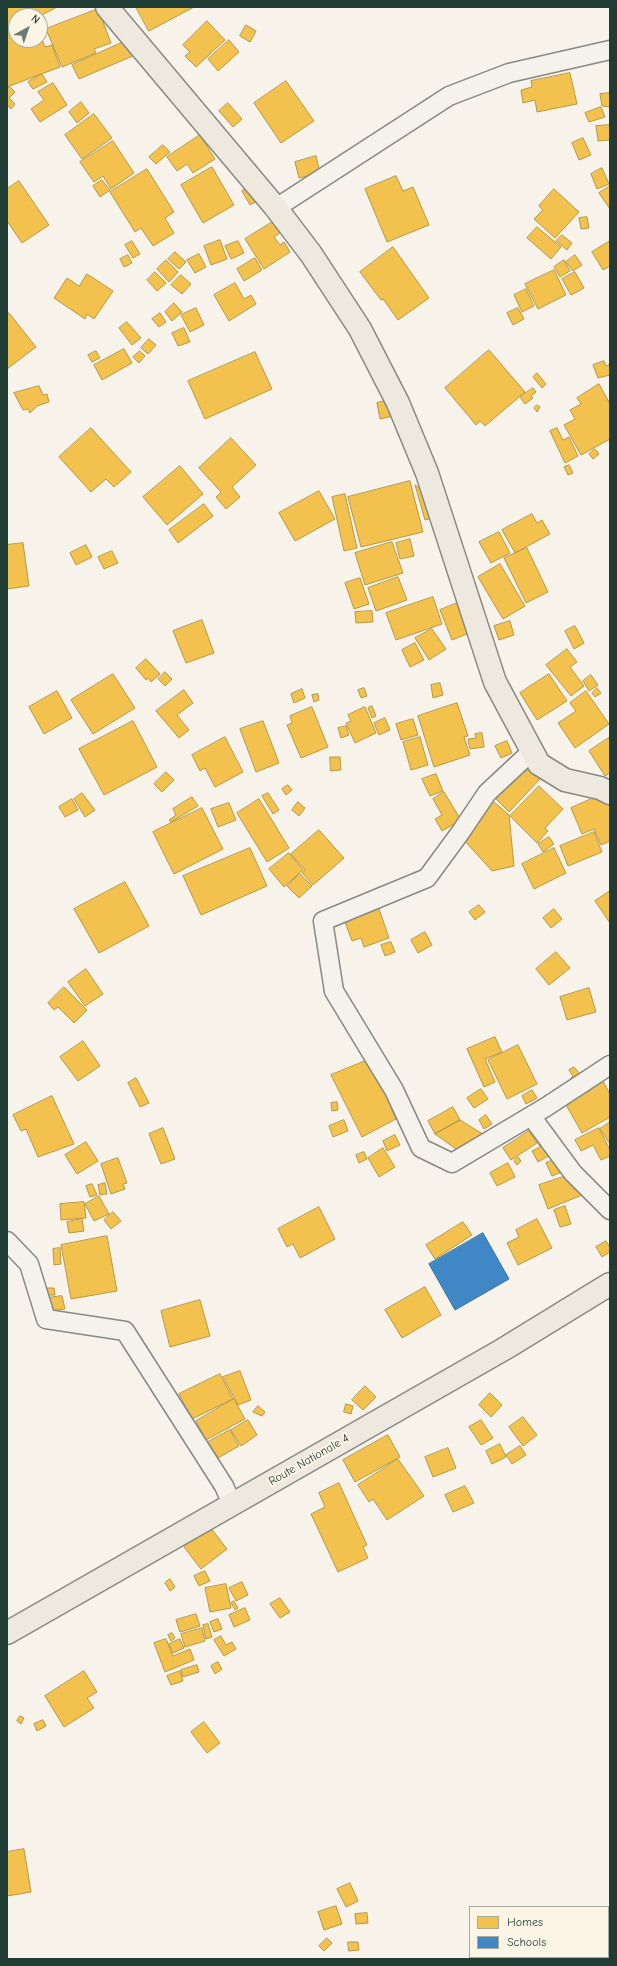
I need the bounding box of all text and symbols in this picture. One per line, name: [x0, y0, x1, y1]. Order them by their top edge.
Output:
north arrow: [8, 8, 48, 48]
text: N: [28, 12, 42, 26]
street label: Route Nationale 4: [266, 1431, 352, 1489]
legend: [469, 1906, 609, 1958]
text: Homes: [507, 1915, 543, 1929]
text: Schools: [507, 1935, 546, 1949]

